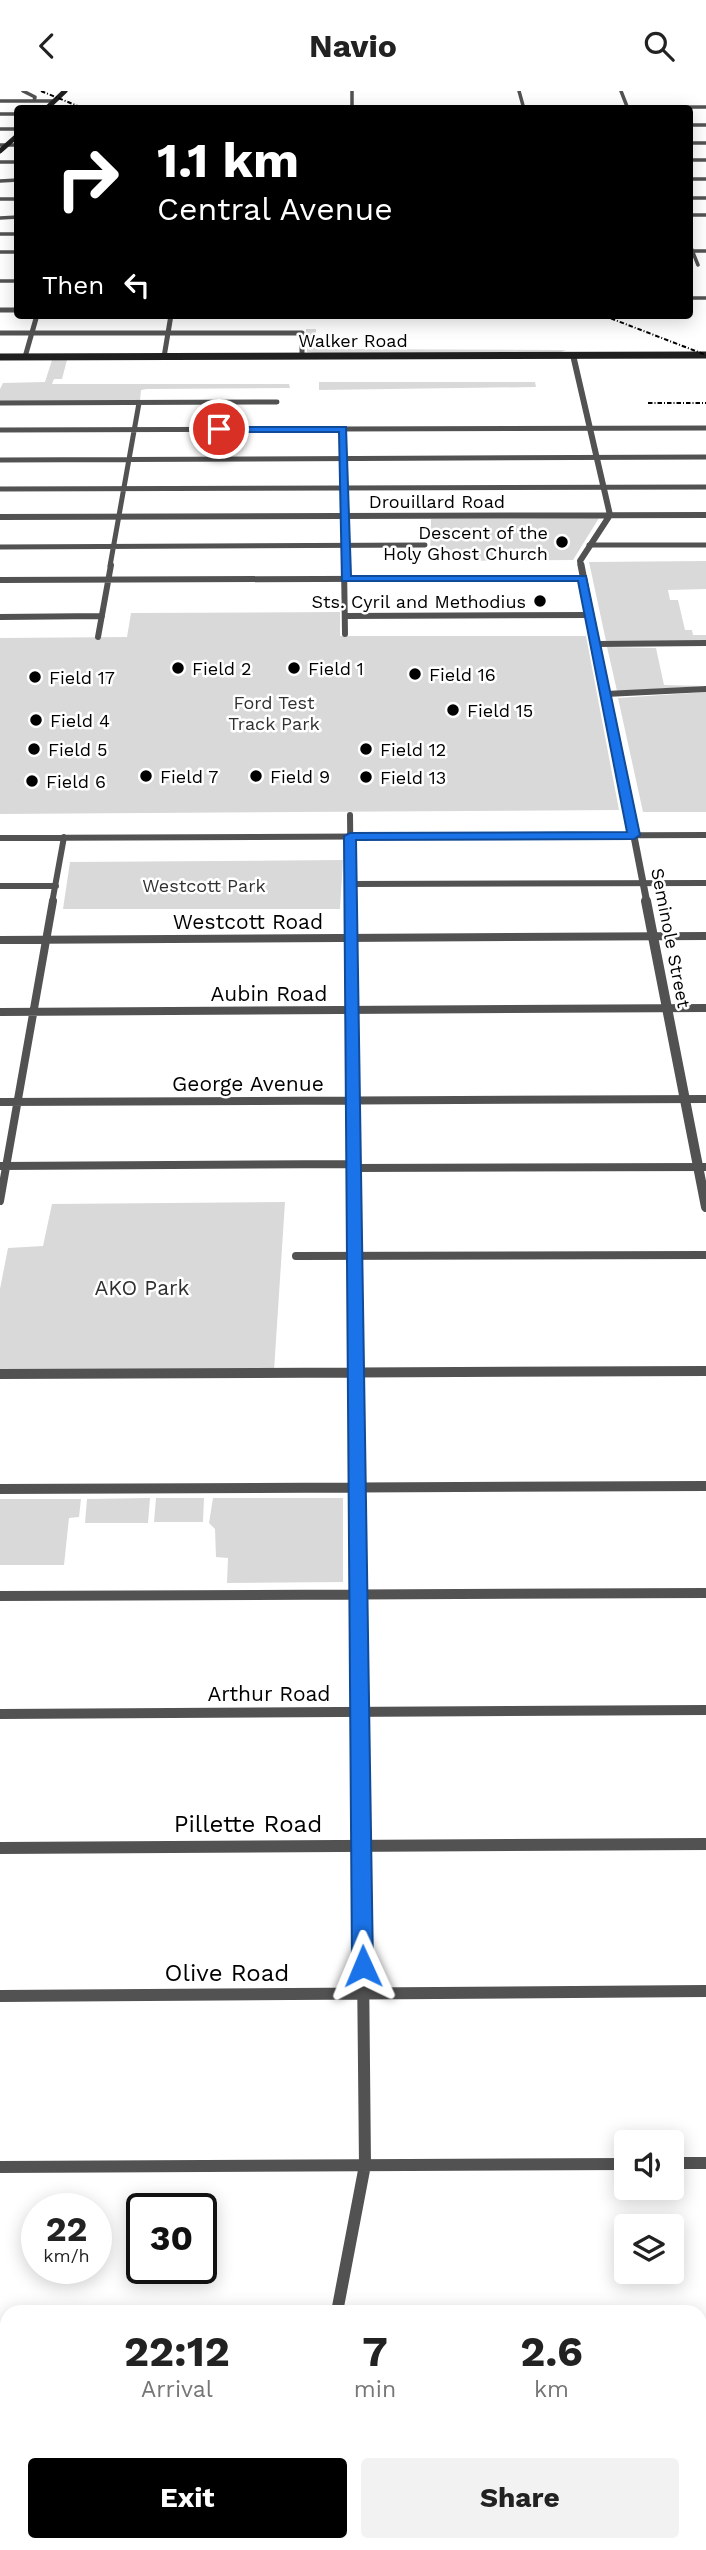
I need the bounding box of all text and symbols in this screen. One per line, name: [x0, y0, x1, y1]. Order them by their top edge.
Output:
icon: back: [28, 27, 66, 65]
text: Navio: [309, 27, 397, 65]
icon: search: [640, 27, 678, 65]
text: 1.1 km: [157, 131, 299, 189]
icon: right: [42, 133, 133, 224]
text: Central Avenue: [157, 190, 393, 228]
icon: left: [118, 266, 156, 304]
text: Then: [42, 270, 104, 300]
street label: Walker Road: [298, 330, 408, 351]
pin: [189, 399, 249, 459]
icon: arrive: [200, 410, 238, 448]
street label: Drouillard Road: [369, 491, 505, 512]
place label: Descent of the Holy Ghost Church: [383, 522, 548, 564]
marker: Descent of the Holy Ghost Church: [554, 534, 570, 550]
place label: Sts. Cyril and Methodius: [311, 591, 526, 612]
marker: Sts. Cyril and Methodius: [532, 593, 548, 609]
place label: Field 2: [192, 658, 252, 679]
place label: Field 1: [308, 658, 364, 679]
marker: Field 2: [170, 660, 186, 676]
marker: Field 1: [286, 660, 302, 676]
place label: Field 16: [429, 664, 496, 685]
marker: Field 16: [407, 666, 423, 682]
place label: Field 17: [49, 667, 115, 688]
marker: Field 17: [27, 669, 43, 685]
park label: Ford Test Track Park: [228, 692, 320, 734]
place label: Field 15: [467, 700, 533, 721]
marker: Field 15: [445, 702, 461, 718]
place label: Field 4: [50, 710, 110, 731]
marker: Field 4: [28, 712, 44, 728]
place label: Field 5: [48, 739, 108, 760]
place label: Field 12: [380, 739, 446, 760]
marker: Field 5: [26, 741, 42, 757]
marker: Field 12: [358, 741, 374, 757]
place label: Field 7: [160, 766, 218, 787]
place label: Field 9: [270, 766, 330, 787]
place label: Field 13: [380, 767, 446, 788]
marker: Field 7: [138, 768, 154, 784]
marker: Field 9: [248, 768, 264, 784]
marker: Field 13: [358, 769, 374, 785]
place label: Field 6: [46, 771, 106, 792]
marker: Field 6: [24, 773, 40, 789]
street label: Seminole Street: [647, 866, 695, 1010]
park label: Westcott Park: [142, 875, 266, 896]
street label: Westcott Road: [173, 909, 323, 934]
street label: Aubin Road: [211, 981, 327, 1006]
street label: George Avenue: [172, 1071, 324, 1096]
park label: AKO Park: [94, 1275, 190, 1300]
street label: Arthur Road: [207, 1681, 331, 1706]
street label: Pillette Road: [174, 1810, 322, 1838]
position arrow: [326, 1929, 400, 2003]
street label: Olive Road: [165, 1959, 289, 1987]
map controls: [614, 2130, 684, 2284]
button: sound: [614, 2130, 684, 2200]
speed limit sign: 30: [126, 2193, 217, 2284]
text: 22: [46, 2208, 87, 2250]
button: layers: [614, 2214, 684, 2284]
text: km/h: [43, 2245, 90, 2266]
text: 22:12: [124, 2327, 230, 2376]
text: 7: [362, 2327, 388, 2376]
text: 2.6: [520, 2327, 583, 2376]
text: Arrival: [141, 2376, 213, 2403]
text: min: [354, 2376, 396, 2403]
text: km: [534, 2376, 569, 2403]
button: Exit: [28, 2458, 347, 2538]
button: Share: [361, 2458, 679, 2538]

